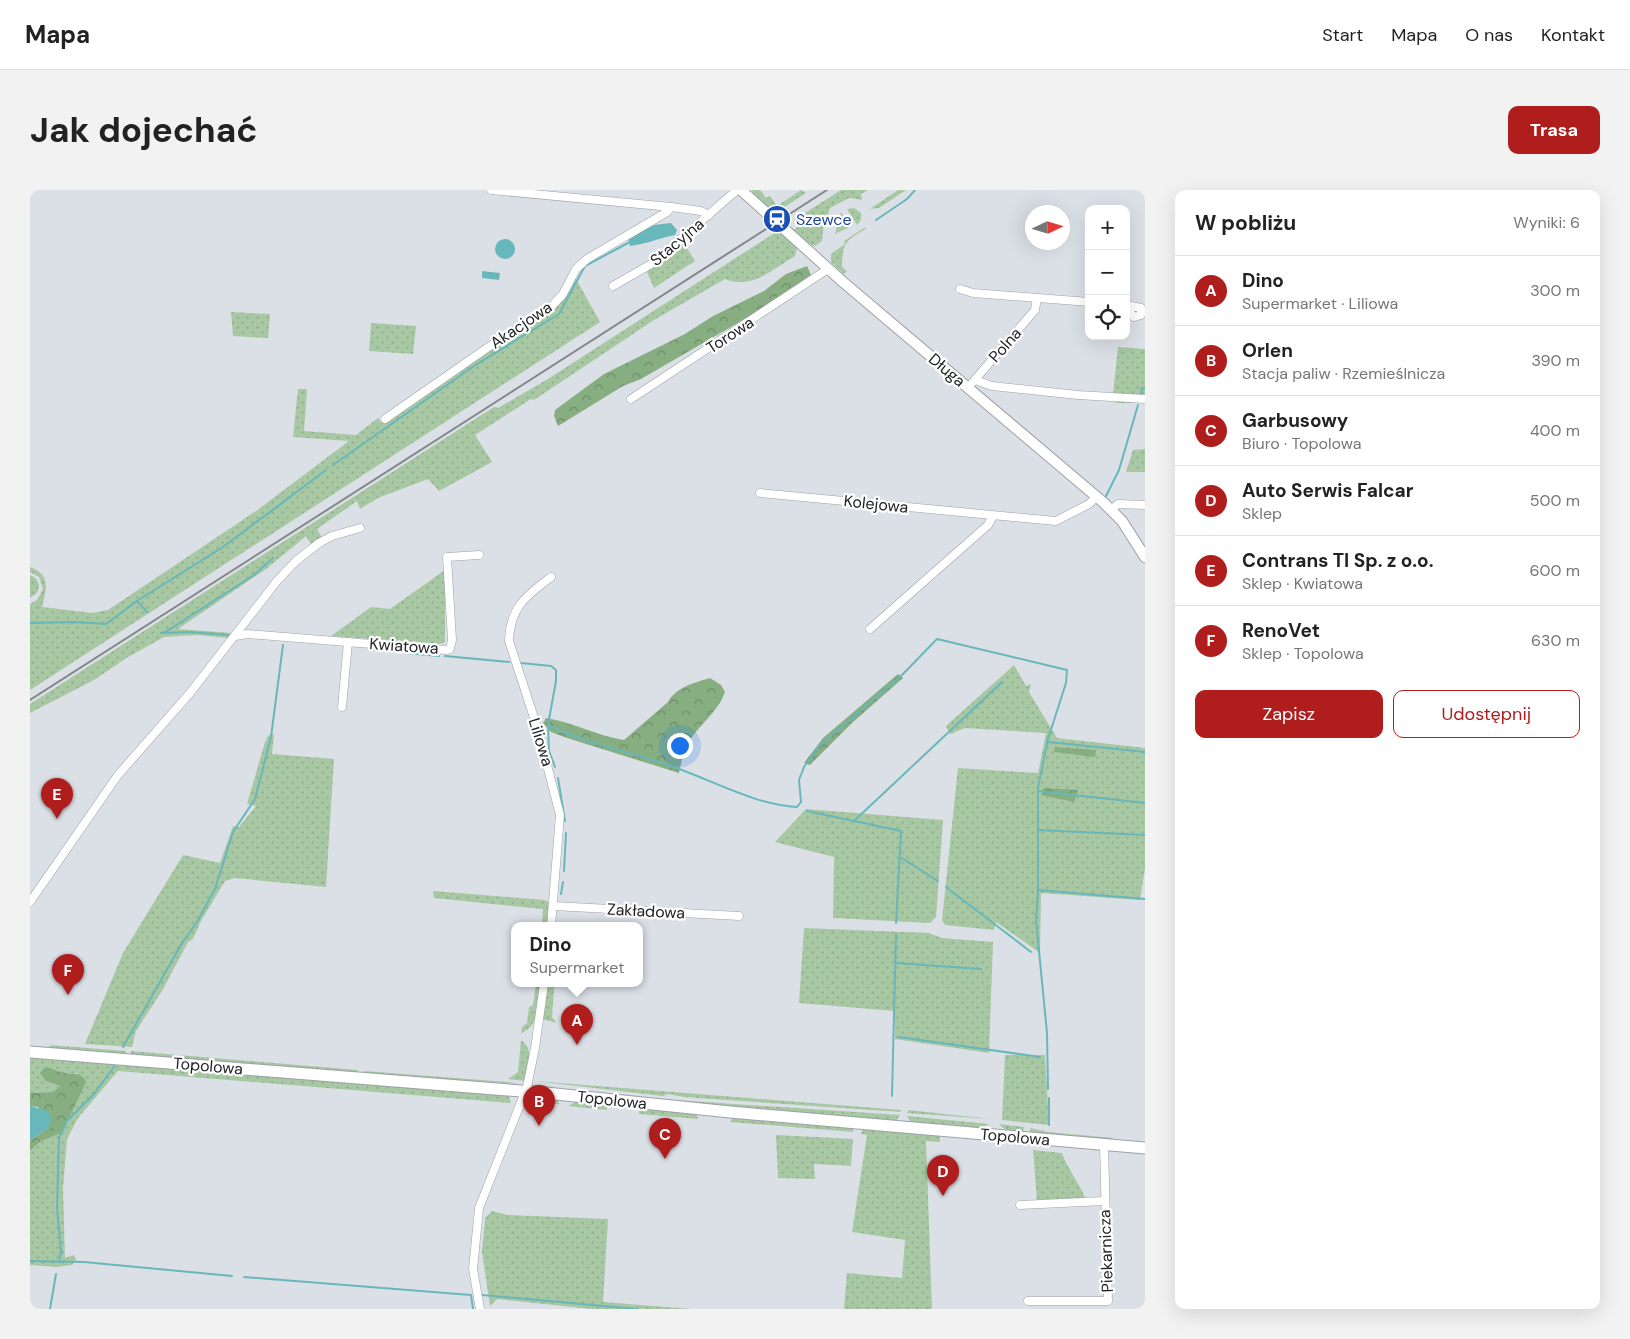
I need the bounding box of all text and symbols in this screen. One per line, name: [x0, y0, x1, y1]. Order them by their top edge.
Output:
text: Mapa: [25, 19, 90, 50]
text: Start: [1322, 23, 1363, 47]
text: Mapa: [1391, 23, 1437, 47]
text: O nas: [1465, 23, 1513, 47]
text: Kontakt: [1541, 23, 1605, 47]
button: Trasa: [1508, 106, 1600, 154]
text: Jak dojechać: [30, 107, 257, 153]
station icon: Szewce: [762, 204, 792, 234]
north arrow: [1025, 205, 1070, 250]
map controls: [1085, 205, 1130, 340]
button: +: [1085, 205, 1130, 250]
place label: Szewce: [796, 209, 852, 230]
text: W pobliżu: [1195, 209, 1296, 237]
text: Wyniki: 6: [1513, 212, 1580, 233]
street label: Stacyjna: [646, 213, 708, 271]
button: −: [1085, 250, 1130, 295]
text: Dino: [1242, 268, 1284, 293]
text: A: [1205, 280, 1217, 301]
text: 300 m: [1530, 280, 1580, 301]
text: Supermarket · Liliowa: [1242, 293, 1398, 314]
button: locate: [1085, 295, 1130, 340]
street label: Akacjowa: [486, 297, 556, 353]
street label: Torowa: [702, 312, 758, 358]
street label: Polna: [984, 323, 1026, 367]
text: Orlen: [1242, 338, 1293, 363]
street label: Długa: [924, 349, 970, 391]
text: B: [1206, 350, 1216, 371]
text: 390 m: [1532, 350, 1580, 371]
text: Stacja paliw · Rzemieślnicza: [1242, 363, 1445, 384]
text: Garbusowy: [1242, 408, 1348, 433]
text: C: [1205, 420, 1217, 441]
text: 400 m: [1530, 420, 1580, 441]
text: Biuro · Topolowa: [1242, 433, 1361, 454]
text: Auto Serwis Falcar: [1242, 478, 1413, 503]
street label: Kolejowa: [843, 490, 909, 518]
text: D: [1205, 490, 1217, 511]
text: 500 m: [1530, 490, 1580, 511]
text: Sklep: [1242, 503, 1282, 524]
text: Contrans TI Sp. z o.o.: [1242, 548, 1433, 573]
text: E: [1206, 560, 1216, 581]
text: 600 m: [1530, 560, 1580, 581]
text: Sklep · Kwiatowa: [1242, 573, 1363, 594]
text: RenoVet: [1242, 618, 1320, 643]
text: F: [1207, 630, 1215, 651]
text: 630 m: [1531, 630, 1580, 651]
street label: Kwiatowa: [369, 633, 439, 659]
text: Sklep · Topolowa: [1242, 643, 1364, 664]
button: Zapisz: [1195, 690, 1383, 738]
button: Udostępnij: [1393, 690, 1580, 738]
street label: Liliowa: [524, 715, 558, 769]
your location: [667, 733, 693, 759]
pin: E: [41, 778, 73, 819]
street label: Zakładowa: [607, 898, 685, 924]
popup: [511, 922, 643, 987]
text: Dino: [530, 932, 571, 957]
pin: F: [52, 954, 84, 995]
text: Supermarket: [530, 957, 624, 978]
pin: A: [561, 1004, 593, 1045]
street label: Topolowa: [172, 1052, 244, 1080]
pin: B: [523, 1085, 555, 1126]
street label: Topolowa: [576, 1086, 648, 1114]
pin: C: [649, 1118, 681, 1159]
street label: Topolowa: [979, 1123, 1051, 1151]
pin: D: [927, 1155, 959, 1196]
street label: Piekarnicza: [1094, 1209, 1118, 1293]

